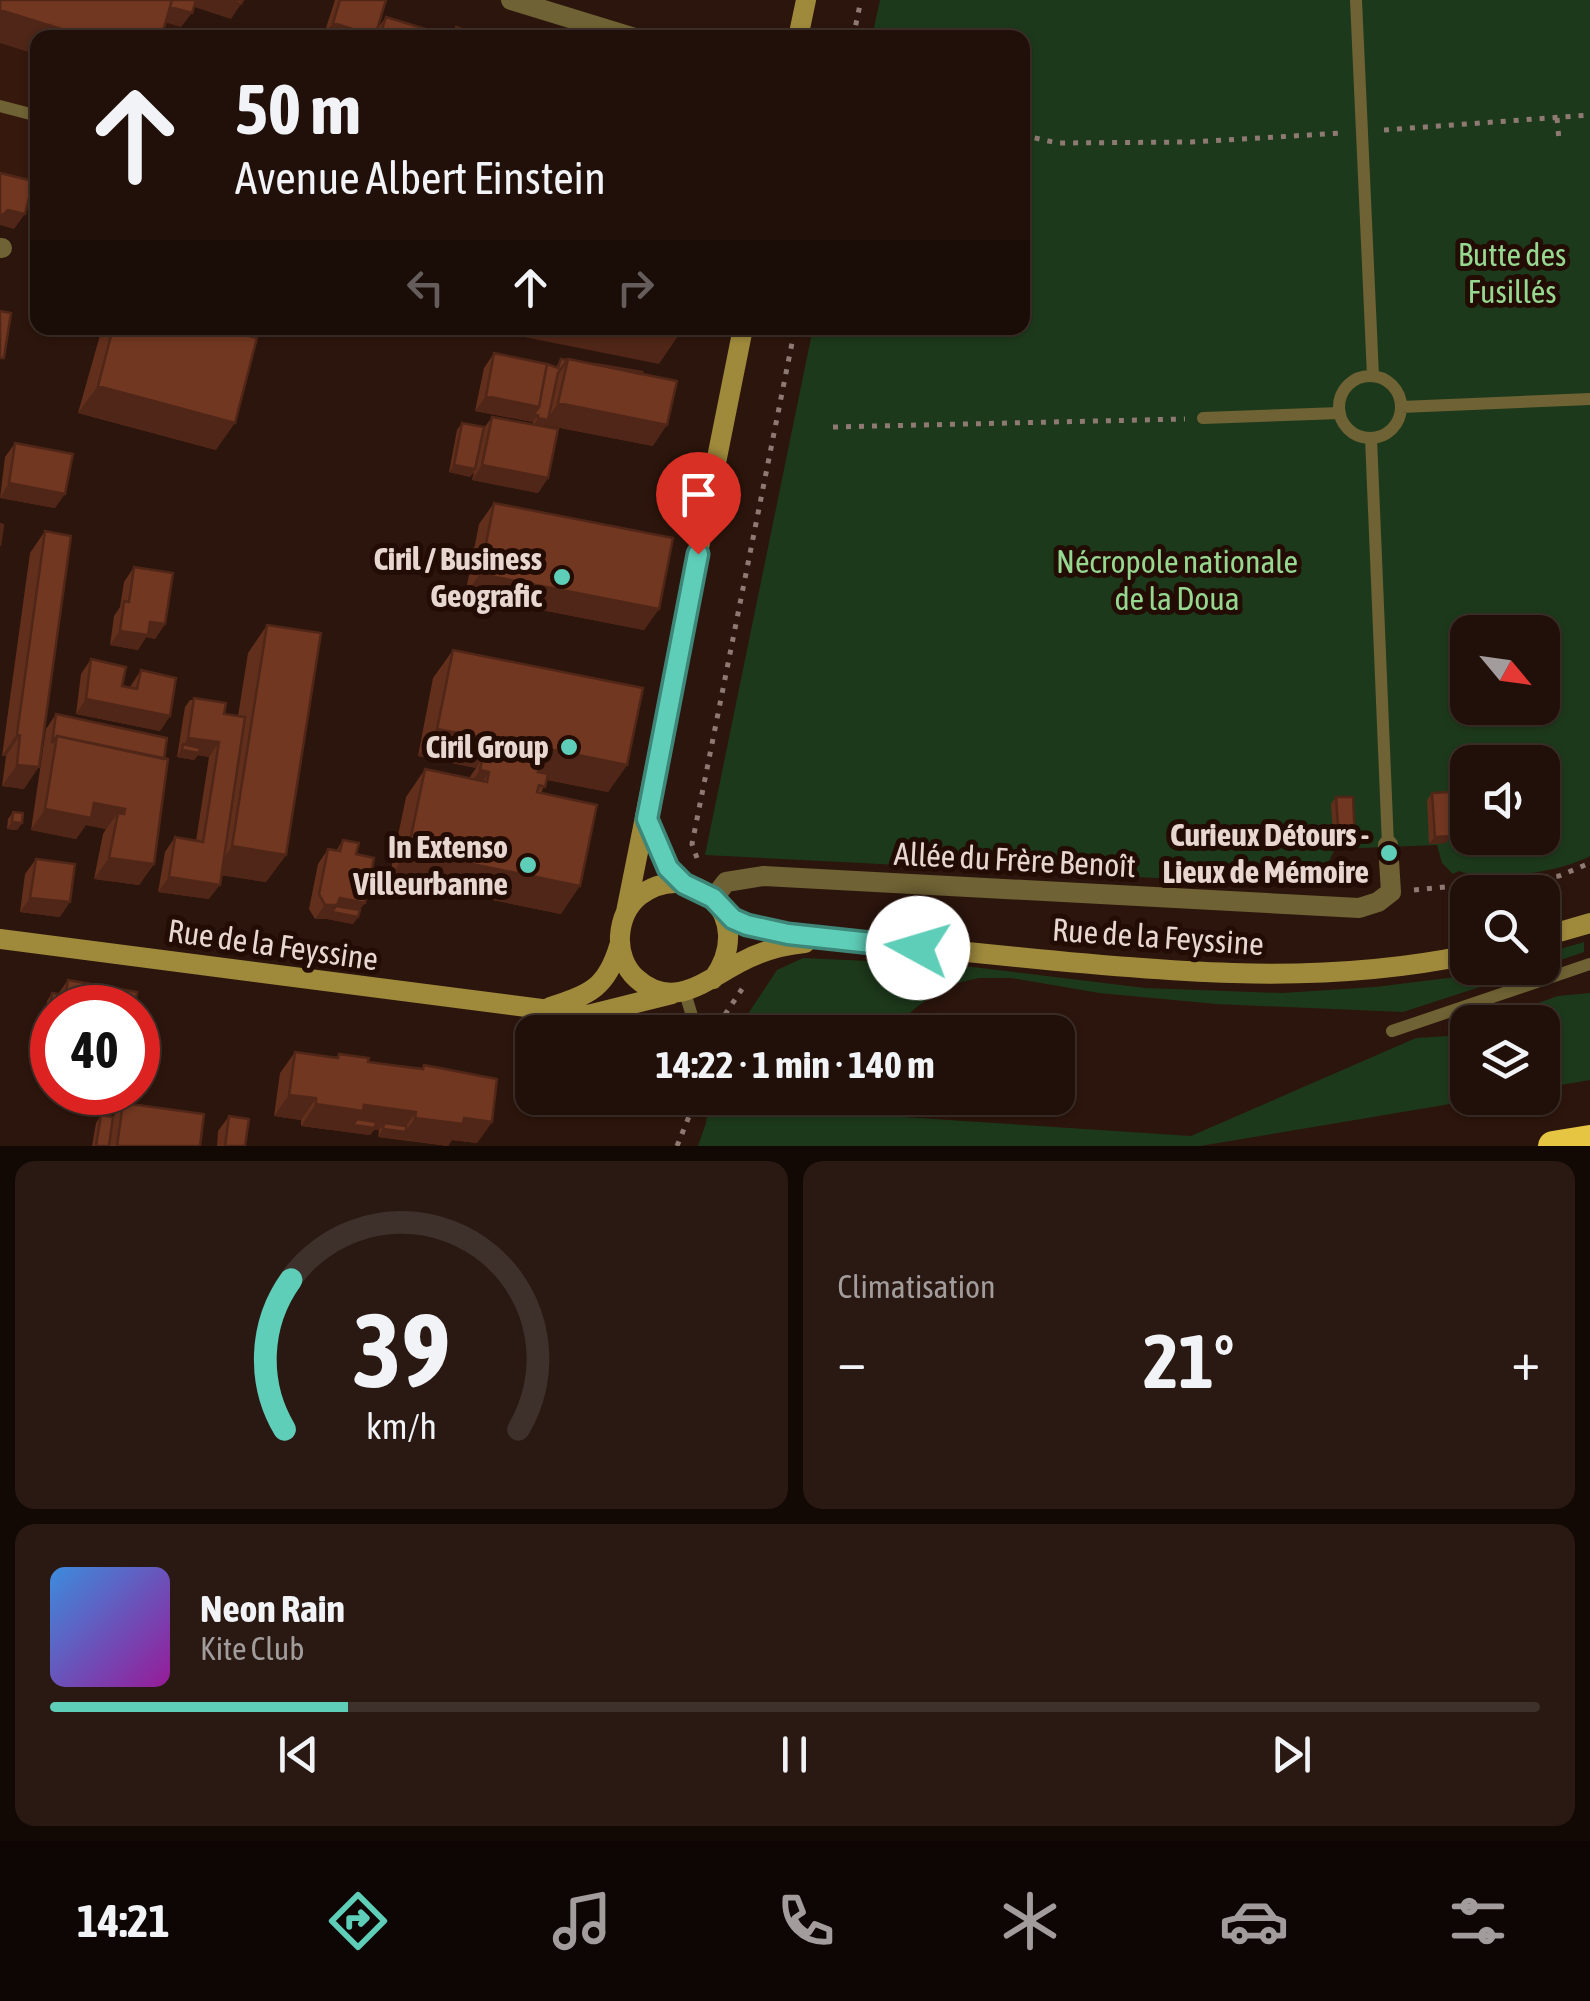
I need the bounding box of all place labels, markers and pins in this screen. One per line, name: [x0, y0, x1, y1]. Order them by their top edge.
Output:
pin: [656, 452, 741, 555]
place label: Ciril / Business Geografic: [373, 540, 542, 614]
marker: Ciril / Business Geografic: [551, 566, 573, 588]
place label: Ciril Group: [426, 728, 549, 765]
marker: Ciril Group: [558, 736, 580, 758]
place label: Curieux Détours - Lieux de Mémoire: [1163, 816, 1369, 890]
place label: In Extenso Villeurbanne: [352, 828, 508, 902]
marker: Curieux Détours - Lieux de Mémoire: [1378, 842, 1400, 864]
marker: In Extenso Villeurbanne: [517, 854, 539, 876]

